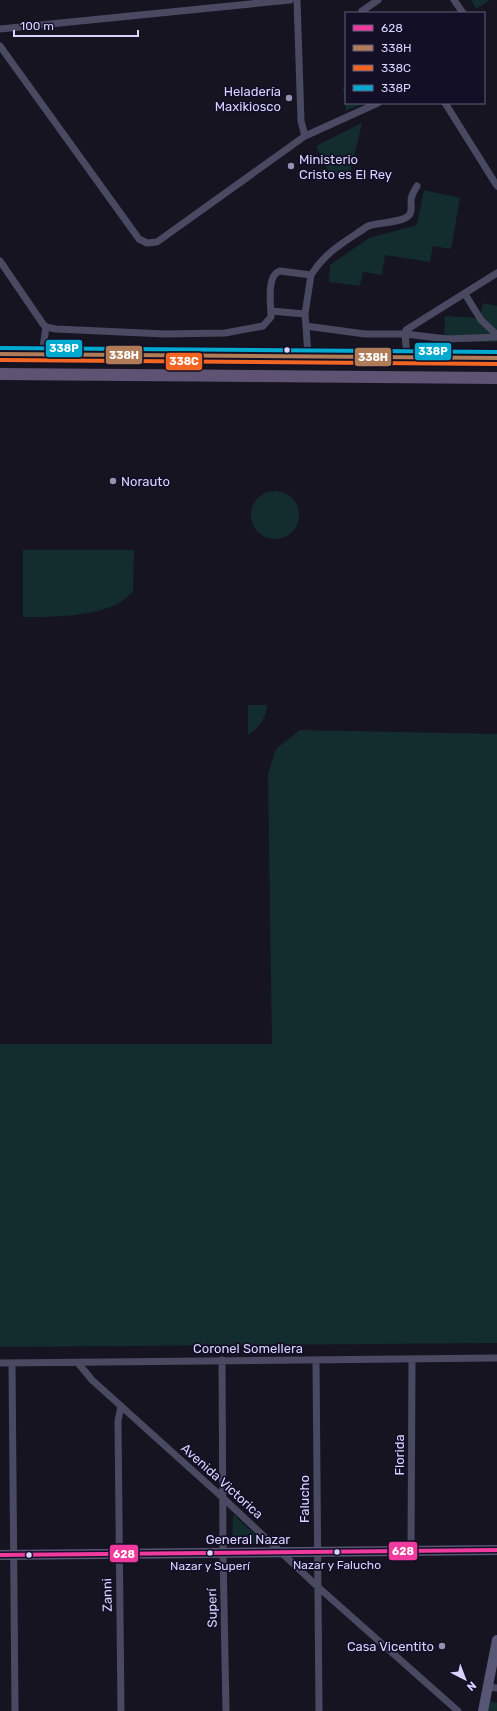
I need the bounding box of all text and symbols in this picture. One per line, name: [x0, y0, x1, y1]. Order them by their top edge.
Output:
scale bar: [14, 12, 138, 38]
legend: [345, 12, 485, 104]
text: 100 m: [20, 19, 54, 33]
text: 628: [381, 21, 403, 35]
text: 338H: [381, 41, 412, 55]
text: 338C: [381, 61, 411, 75]
text: 338P: [381, 81, 411, 95]
place label: Heladería Maxikiosco: [215, 84, 281, 114]
marker: Heladería Maxikiosco: [284, 93, 294, 103]
place label: Ministerio Cristo es El Rey: [299, 152, 392, 182]
marker: Ministerio Cristo es El Rey: [286, 161, 296, 171]
line badge: 338P: [45, 339, 83, 358]
text: 338P: [49, 342, 79, 355]
line badge: 338P: [414, 342, 452, 361]
line badge: 338H: [105, 345, 143, 365]
unlabelled marker: [282, 345, 292, 355]
text: 338P: [418, 345, 448, 358]
line badge: 338H: [354, 347, 392, 367]
text: 338H: [109, 349, 139, 362]
text: 338H: [358, 351, 388, 364]
line badge: 338C: [165, 352, 203, 371]
text: 338C: [169, 355, 199, 368]
place label: Norauto: [121, 474, 170, 489]
marker: Norauto: [108, 476, 118, 486]
street label: Coronel Somellera: [193, 1341, 303, 1356]
street label: Florida: [392, 1434, 407, 1476]
street label: Avenida Victorica: [178, 1440, 266, 1522]
street label: Falucho: [297, 1475, 312, 1523]
street label: General Nazar: [206, 1532, 290, 1547]
line badge: 628: [388, 1541, 418, 1561]
line badge: 628: [109, 1544, 139, 1563]
text: 628: [392, 1545, 414, 1558]
marker: Nazar y Falucho: [332, 1547, 342, 1557]
text: 628: [113, 1548, 135, 1561]
marker: Nazar y Superí: [205, 1548, 215, 1558]
unlabelled marker: [24, 1550, 34, 1560]
place label: Nazar y Falucho: [293, 1558, 381, 1572]
place label: Nazar y Superí: [170, 1559, 251, 1573]
street label: Zanni: [99, 1578, 115, 1612]
street label: Superí: [204, 1588, 220, 1628]
place label: Casa Vicentito: [347, 1639, 434, 1654]
marker: Casa Vicentito: [437, 1641, 447, 1651]
north arrow: [445, 1659, 485, 1699]
text: N: [464, 1679, 479, 1694]

